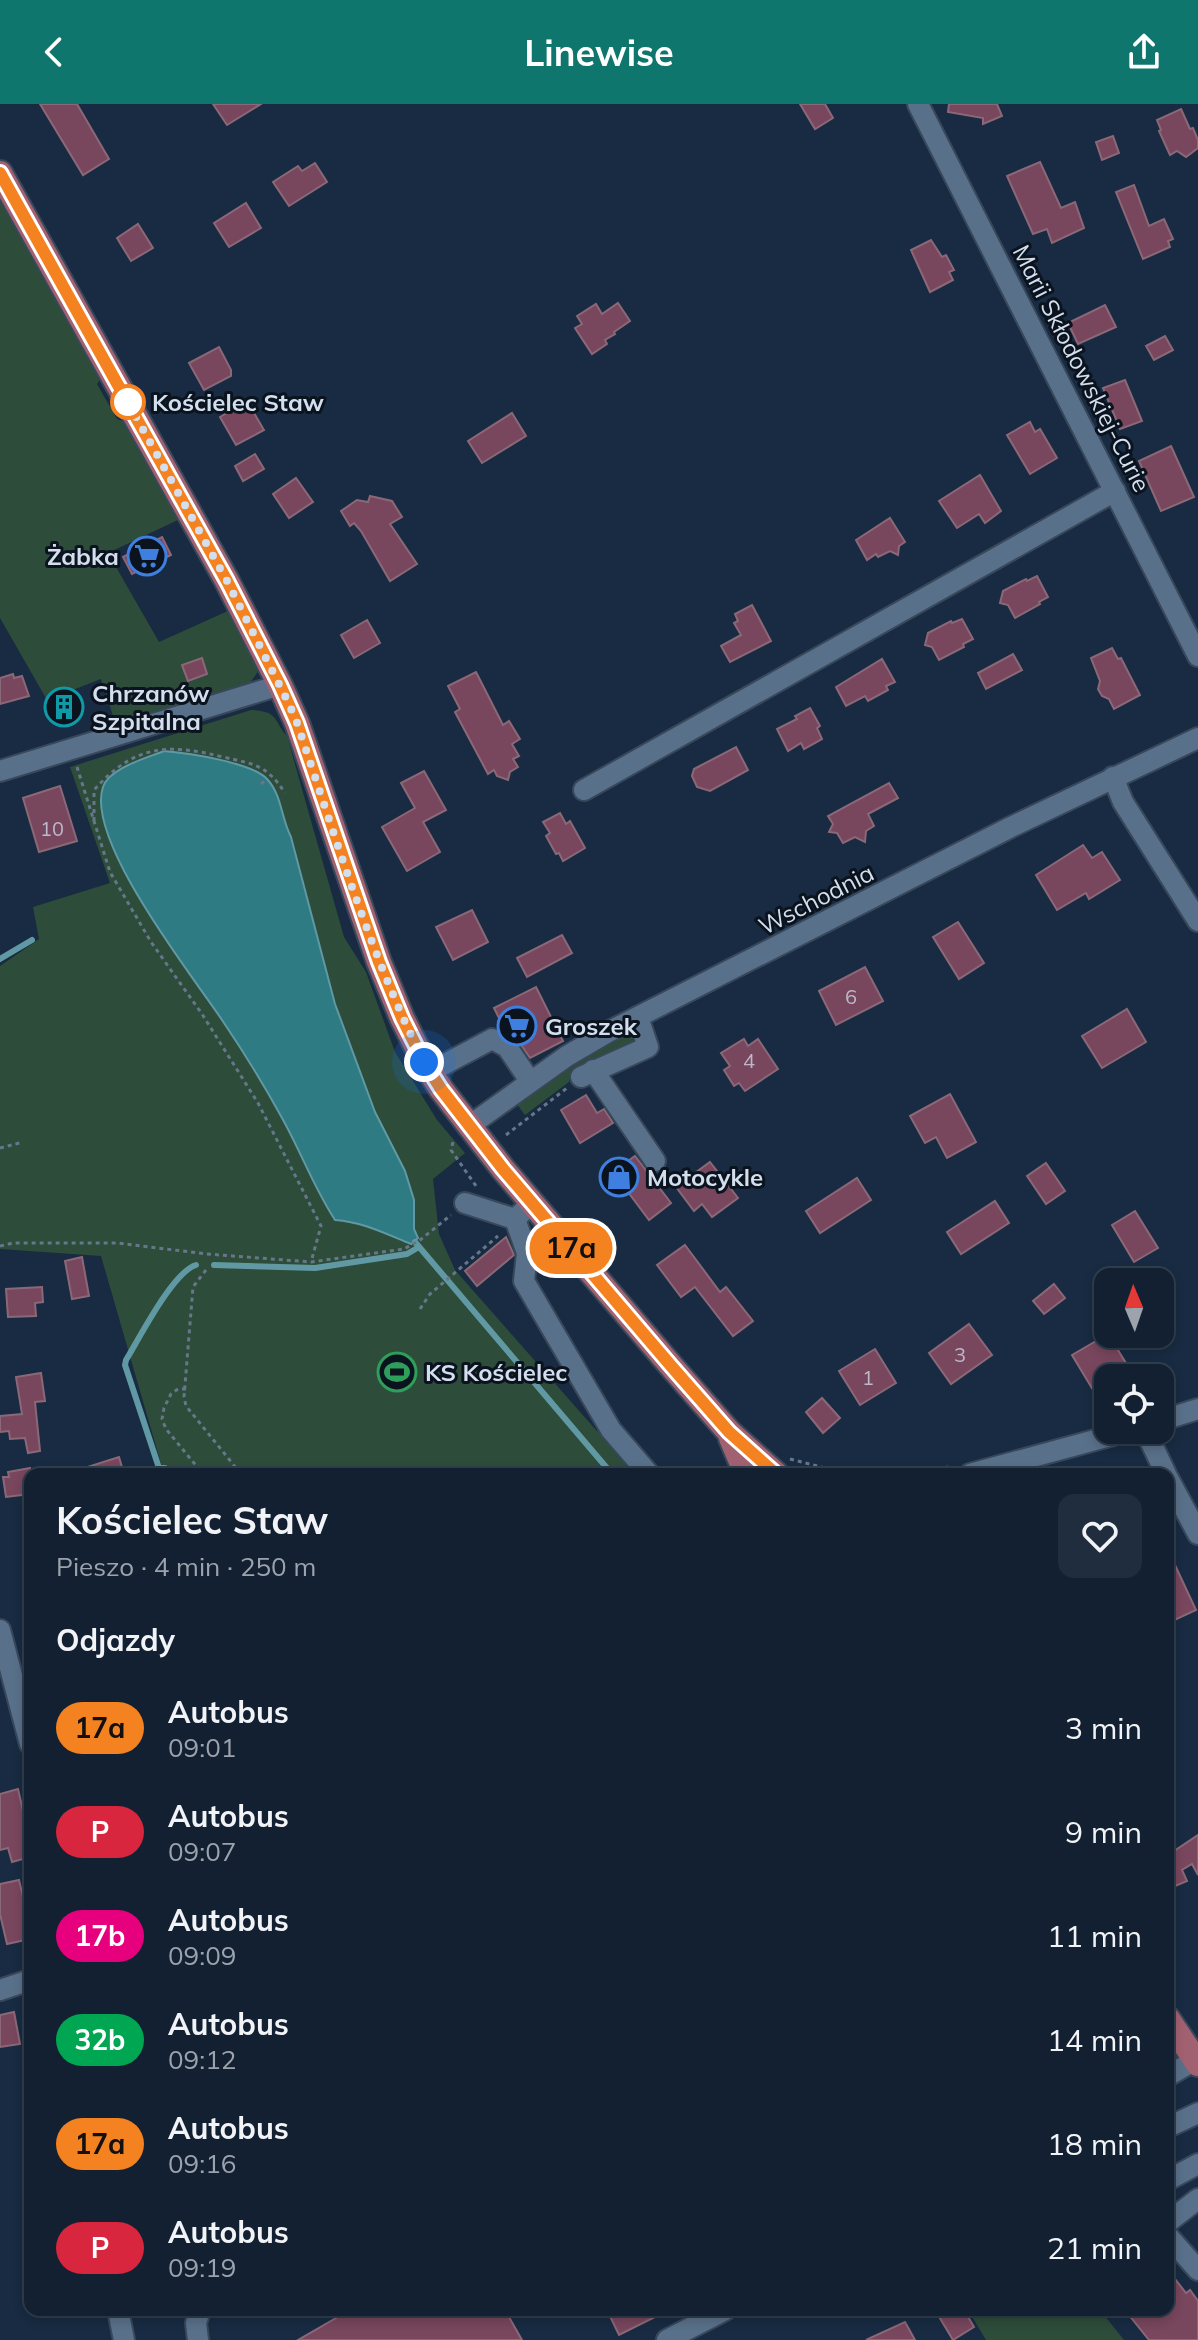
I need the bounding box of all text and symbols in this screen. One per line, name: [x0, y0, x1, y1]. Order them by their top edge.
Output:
icon: back: [32, 30, 76, 74]
text: Linewise: [524, 30, 674, 75]
icon: share: [1122, 30, 1166, 74]
street label: Marii Skłodowskiej-Curie: [1007, 239, 1157, 497]
marker: Kościelec Staw: [111, 385, 145, 419]
place label: Kościelec Staw: [152, 387, 324, 417]
supermarket icon: Żabka: [126, 535, 168, 577]
place label: Żabka: [47, 541, 119, 571]
place label: Chrzanów Szpitalna: [92, 678, 209, 736]
building icon: Chrzanów Szpitalna: [43, 686, 85, 728]
house number: 10: [40, 816, 64, 841]
street label: Wschodnia: [753, 857, 879, 941]
house number: 6: [845, 984, 857, 1009]
supermarket icon: Groszek: [496, 1005, 538, 1047]
place label: Groszek: [545, 1011, 638, 1041]
your location: [404, 1042, 444, 1082]
house number: 4: [743, 1048, 755, 1073]
shop icon: Motocykle: [598, 1156, 640, 1198]
place label: Motocykle: [647, 1162, 763, 1192]
line badge: 17a: [525, 1222, 617, 1274]
text: 17a: [546, 1230, 596, 1265]
north arrow: [1094, 1268, 1174, 1348]
map controls: [1094, 1268, 1174, 1444]
house number: 3: [954, 1342, 966, 1367]
sports icon: KS Kościelec: [376, 1351, 418, 1393]
place label: KS Kościelec: [425, 1357, 567, 1387]
button: locate: [1094, 1364, 1174, 1444]
house number: 1: [862, 1365, 874, 1390]
button: heart: [1058, 1494, 1142, 1578]
text: Kościelec Staw: [56, 1496, 328, 1544]
text: Pieszo · 4 min · 250 m: [56, 1550, 316, 1583]
text: Odjazdy: [56, 1621, 175, 1659]
text: Autobus: [168, 1693, 289, 1731]
text: 3 min: [1065, 1709, 1142, 1747]
text: 17a: [75, 1710, 125, 1745]
text: 09:01: [168, 1731, 236, 1764]
text: Autobus: [168, 1797, 289, 1835]
text: 9 min: [1065, 1813, 1142, 1851]
text: P: [91, 1814, 109, 1849]
text: 09:07: [168, 1835, 236, 1868]
text: Autobus: [168, 1901, 289, 1939]
text: 11 min: [1047, 1917, 1142, 1955]
text: 17b: [75, 1918, 125, 1953]
text: 09:09: [168, 1939, 236, 1972]
text: Autobus: [168, 2005, 289, 2043]
text: 14 min: [1047, 2021, 1142, 2059]
text: 32b: [75, 2022, 125, 2057]
text: 09:12: [168, 2043, 236, 2076]
text: Autobus: [168, 2109, 289, 2147]
text: 18 min: [1047, 2125, 1142, 2163]
text: 17a: [75, 2126, 125, 2161]
text: 09:16: [168, 2147, 236, 2180]
text: Autobus: [168, 2213, 289, 2251]
text: 21 min: [1047, 2229, 1142, 2267]
text: P: [91, 2230, 109, 2265]
text: 09:19: [168, 2251, 236, 2284]

